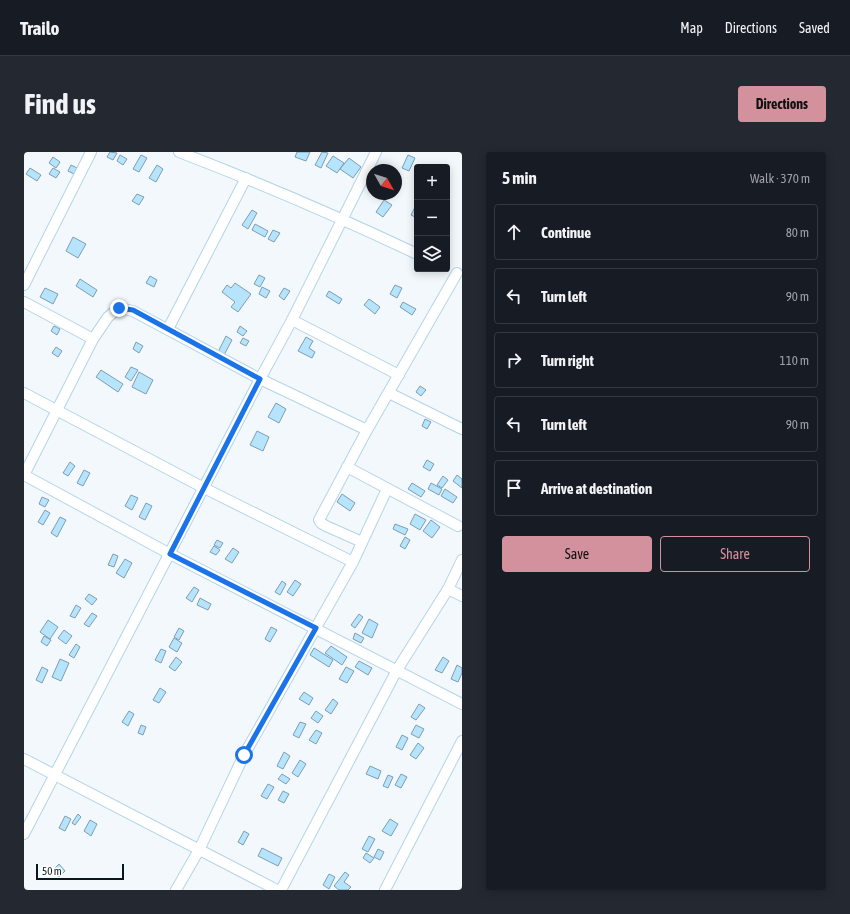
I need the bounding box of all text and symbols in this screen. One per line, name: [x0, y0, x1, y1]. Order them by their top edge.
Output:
text: Trailo: [20, 17, 59, 39]
text: Map: [680, 20, 703, 36]
text: Directions: [725, 20, 777, 36]
text: Saved: [799, 20, 830, 36]
button: Directions: [738, 86, 826, 122]
text: Find us: [24, 88, 96, 120]
north arrow: [366, 164, 402, 200]
map controls: [414, 164, 450, 272]
button: +: [414, 164, 450, 200]
text: 5 min: [502, 168, 537, 188]
text: Walk · 370 m: [750, 171, 810, 186]
button: −: [414, 200, 450, 236]
icon: ahead: [503, 221, 525, 243]
text: Continue: [541, 224, 591, 241]
text: 80 m: [786, 225, 809, 240]
button: layers: [414, 236, 450, 272]
icon: left: [503, 285, 525, 307]
text: Turn left: [541, 288, 587, 305]
text: 90 m: [786, 289, 809, 304]
route end: [110, 299, 128, 317]
icon: right: [503, 349, 525, 371]
text: Turn right: [541, 352, 594, 369]
text: 110 m: [780, 353, 809, 368]
icon: left: [503, 413, 525, 435]
text: Turn left: [541, 416, 587, 433]
text: 90 m: [786, 417, 809, 432]
icon: arrive: [503, 477, 525, 499]
text: Arrive at destination: [541, 480, 652, 497]
button: Save: [502, 536, 652, 572]
button: Share: [660, 536, 810, 572]
route start: [235, 746, 253, 764]
scale bar: [36, 862, 124, 881]
text: 50 m: [42, 865, 62, 877]

